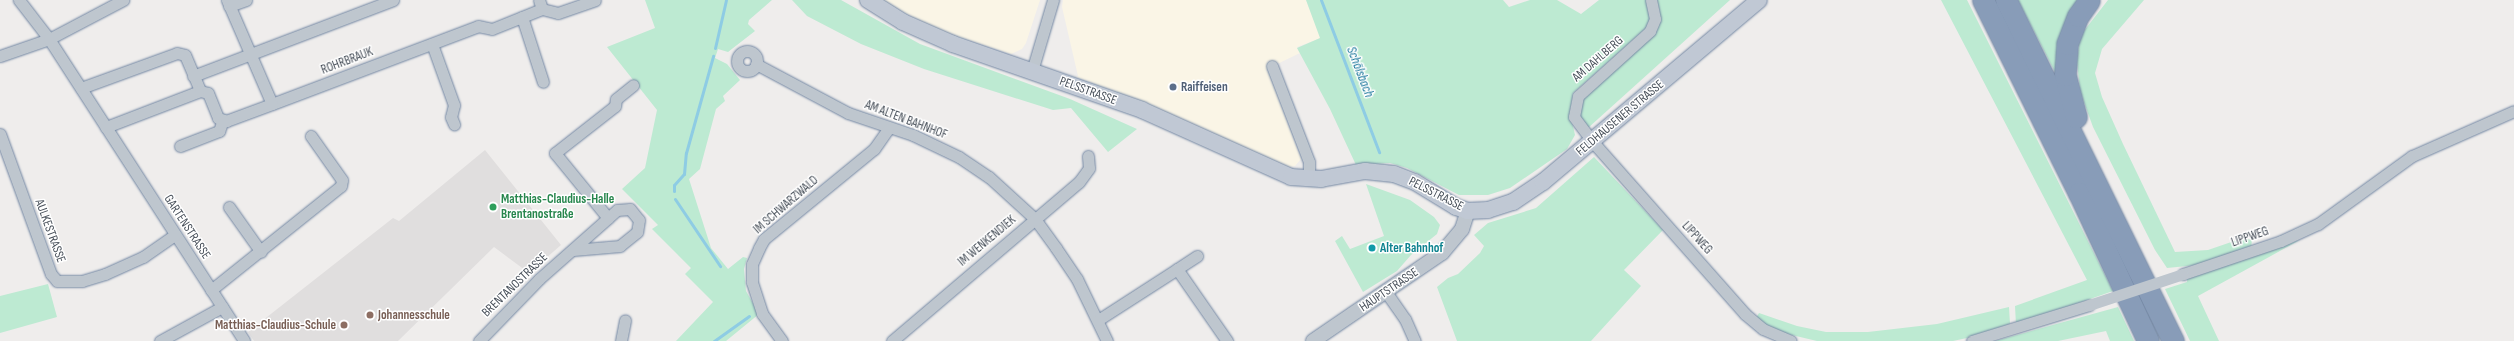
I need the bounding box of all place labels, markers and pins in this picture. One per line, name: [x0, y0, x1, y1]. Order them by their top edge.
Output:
place label: Raiffeisen: [1181, 79, 1228, 95]
marker: Raiffeisen: [1168, 82, 1178, 92]
place label: Matthias-Claudius-Halle Brentanostraße: [501, 192, 614, 223]
marker: Matthias-Claudius-Halle Brentanostraße: [488, 202, 498, 212]
place label: Alter Bahnhof: [1380, 240, 1443, 256]
marker: Alter Bahnhof: [1367, 243, 1377, 253]
place label: Johannesschule: [378, 307, 450, 323]
marker: Johannesschule: [365, 310, 375, 320]
place label: Matthias-Claudius-Schule: [215, 317, 336, 333]
marker: Matthias-Claudius-Schule: [339, 320, 349, 330]

